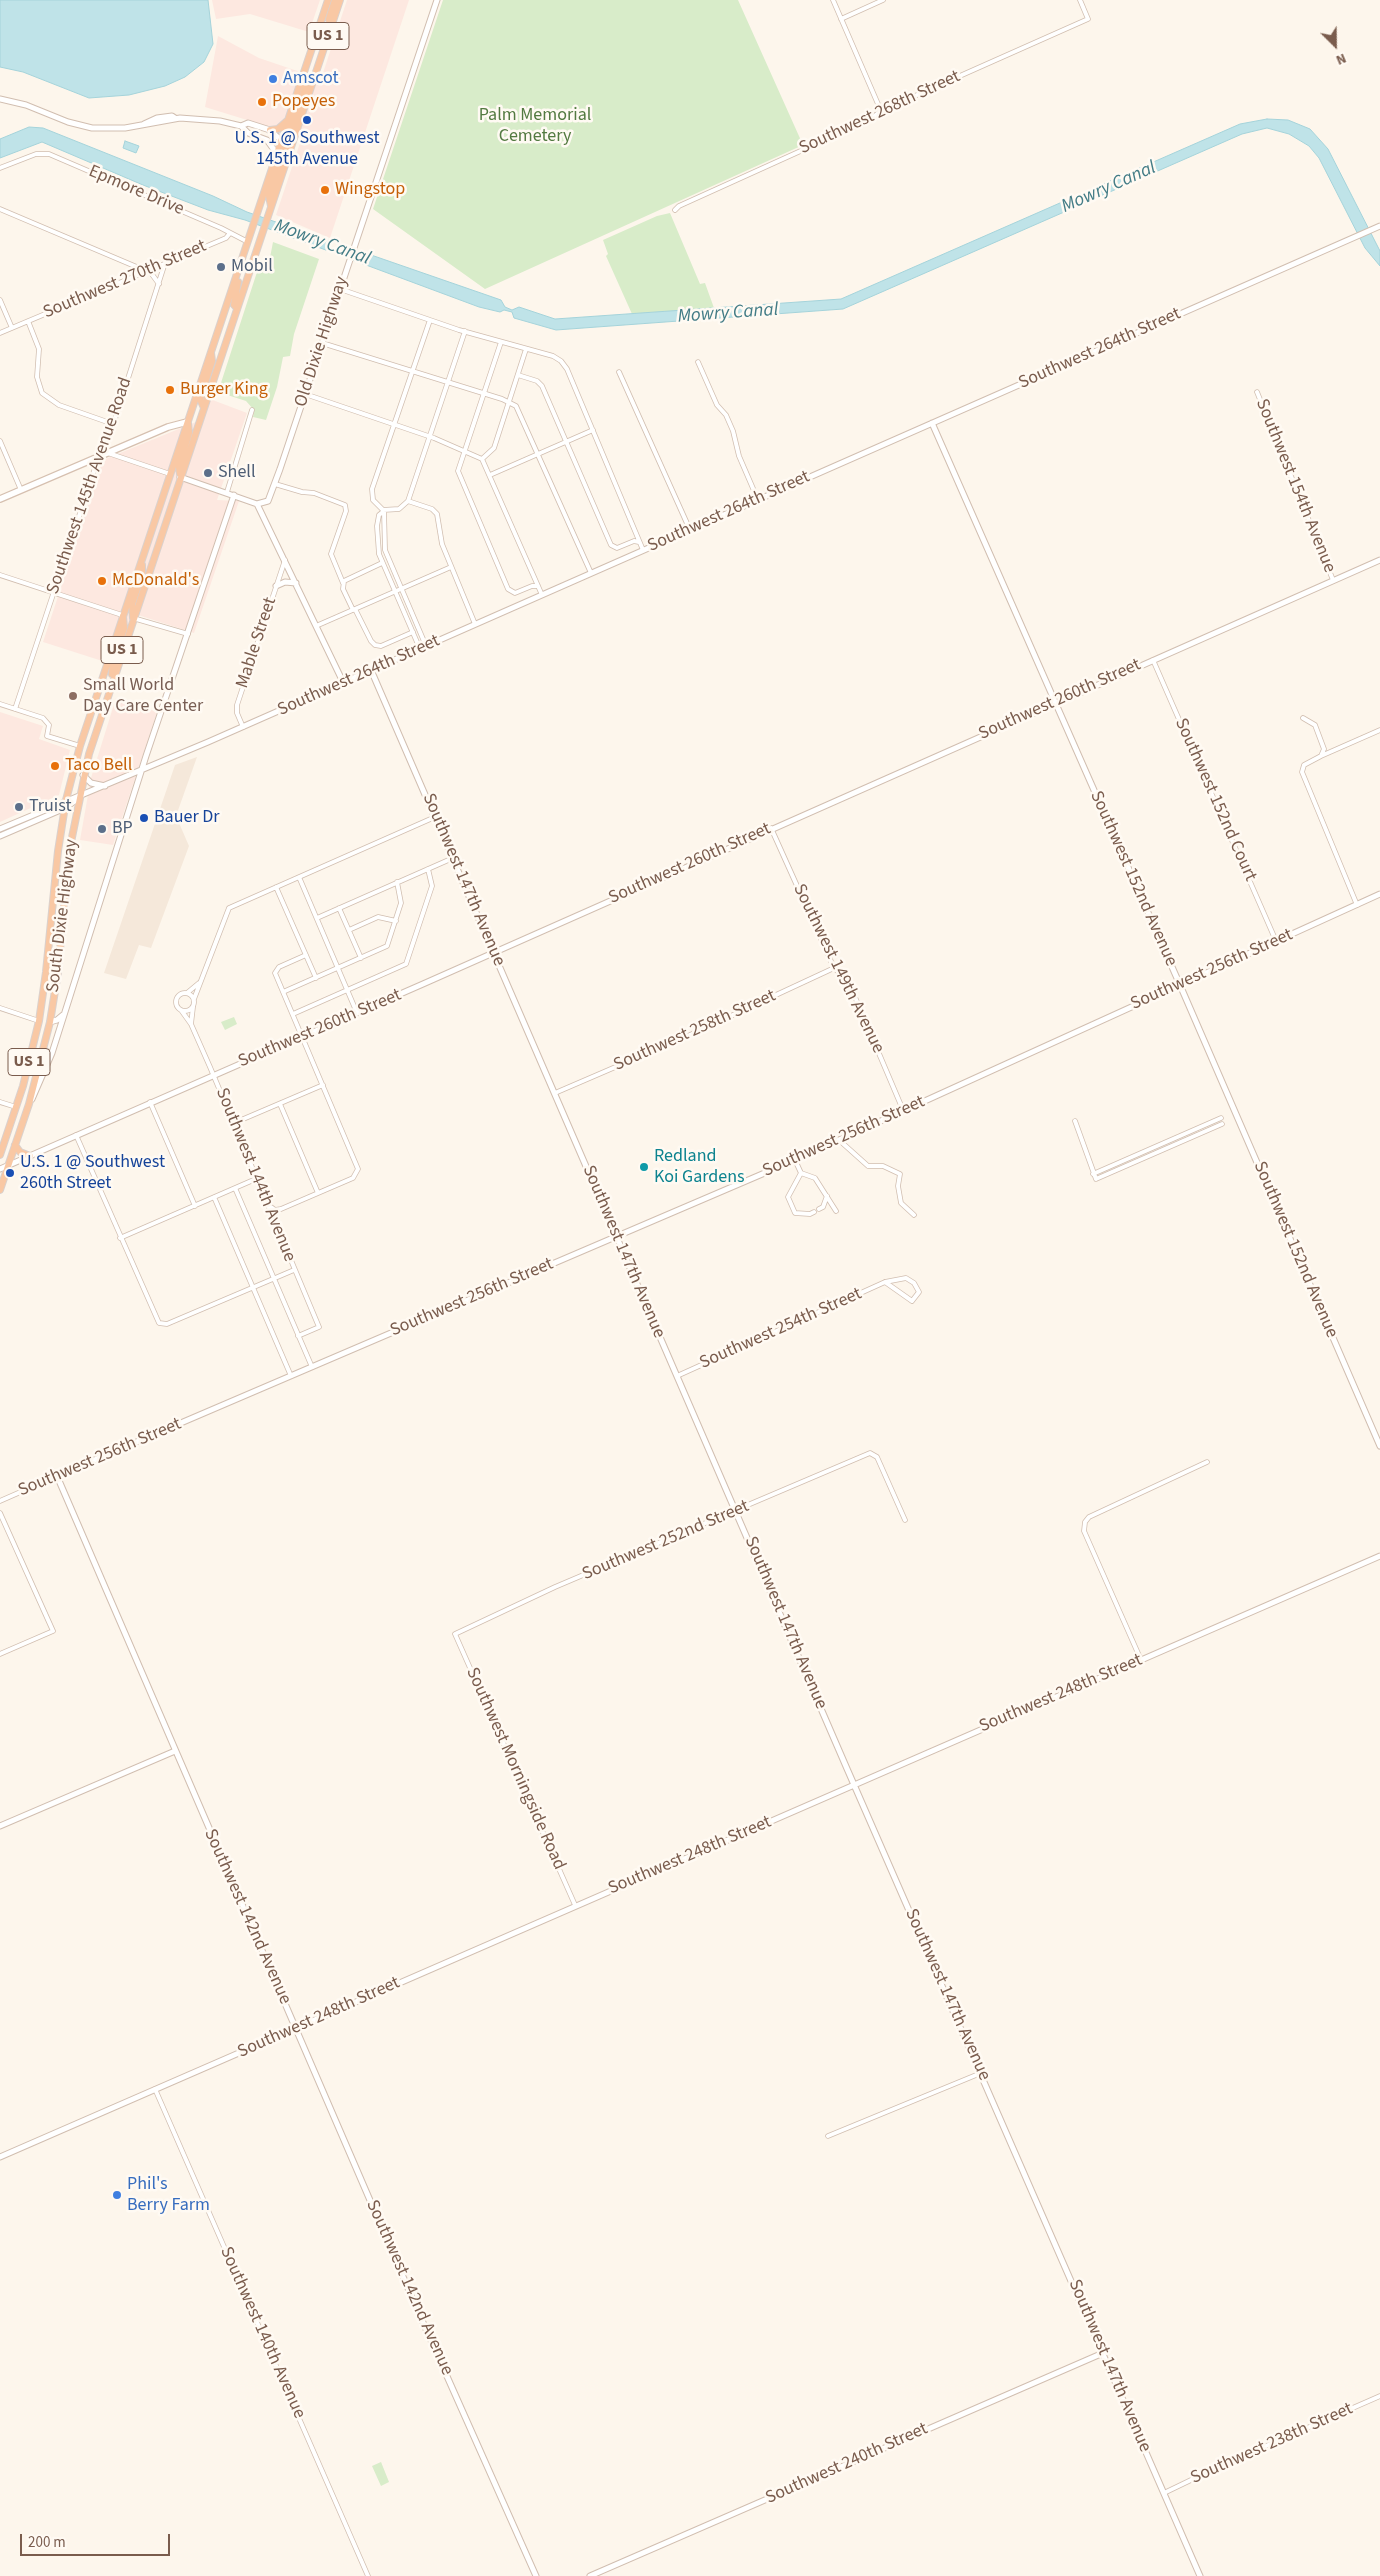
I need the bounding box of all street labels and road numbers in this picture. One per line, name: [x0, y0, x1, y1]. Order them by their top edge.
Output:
road number: US 1: [307, 22, 349, 50]
street label: Southwest 268th Street: [796, 66, 964, 160]
street label: Epmore Drive: [85, 161, 187, 221]
street label: Southwest 270th Street: [40, 236, 210, 324]
street label: Old Dixie Highway: [291, 274, 353, 410]
street label: Southwest 264th Street: [1016, 304, 1184, 394]
street label: Southwest 145th Avenue Road: [43, 375, 137, 597]
street label: Southwest 154th Avenue: [1250, 396, 1340, 576]
street label: Southwest 264th Street: [645, 467, 813, 557]
street label: Mable Street: [232, 595, 282, 691]
street label: Southwest 264th Street: [275, 631, 443, 721]
road number: US 1: [101, 636, 143, 664]
street label: Southwest 260th Street: [976, 655, 1144, 745]
street label: Southwest 152nd Court: [1169, 715, 1261, 885]
street label: Southwest 152nd Avenue: [1085, 788, 1181, 970]
street label: Southwest 147th Avenue: [417, 790, 509, 970]
street label: Southwest 260th Street: [606, 819, 774, 909]
street label: South Dixie Highway: [43, 838, 83, 994]
street label: Southwest 149th Avenue: [788, 881, 888, 1057]
street label: Southwest 256th Street: [1128, 925, 1296, 1015]
street label: Southwest 260th Street: [235, 985, 405, 1073]
street label: Southwest 258th Street: [611, 986, 779, 1076]
road number: US 1: [8, 1048, 50, 1076]
street label: Southwest 144th Avenue: [210, 1085, 300, 1265]
street label: Southwest 256th Street: [760, 1092, 928, 1182]
street label: Southwest 152nd Avenue: [1248, 1159, 1342, 1341]
street label: Southwest 147th Avenue: [577, 1162, 669, 1342]
street label: Southwest 256th Street: [387, 1254, 557, 1342]
street label: Southwest 254th Street: [697, 1284, 865, 1374]
street label: Southwest 256th Street: [15, 1414, 185, 1502]
street label: Southwest 252nd Street: [579, 1496, 753, 1586]
street label: Southwest 147th Avenue: [739, 1533, 831, 1713]
street label: Southwest 248th Street: [976, 1650, 1146, 1738]
street label: Southwest Morningside Road: [461, 1665, 569, 1873]
street label: Southwest 248th Street: [605, 1812, 775, 1900]
street label: Southwest 142nd Avenue: [199, 1826, 295, 2008]
street label: Southwest 147th Avenue: [899, 1906, 995, 2084]
street label: Southwest 248th Street: [235, 1973, 403, 2063]
street label: Southwest 142nd Avenue: [361, 2197, 457, 2379]
street label: Southwest 140th Avenue: [214, 2244, 310, 2422]
street label: Southwest 147th Avenue: [1063, 2276, 1155, 2456]
street label: Southwest 238th Street: [1188, 2399, 1356, 2489]
street label: Southwest 240th Street: [763, 2419, 931, 2509]

